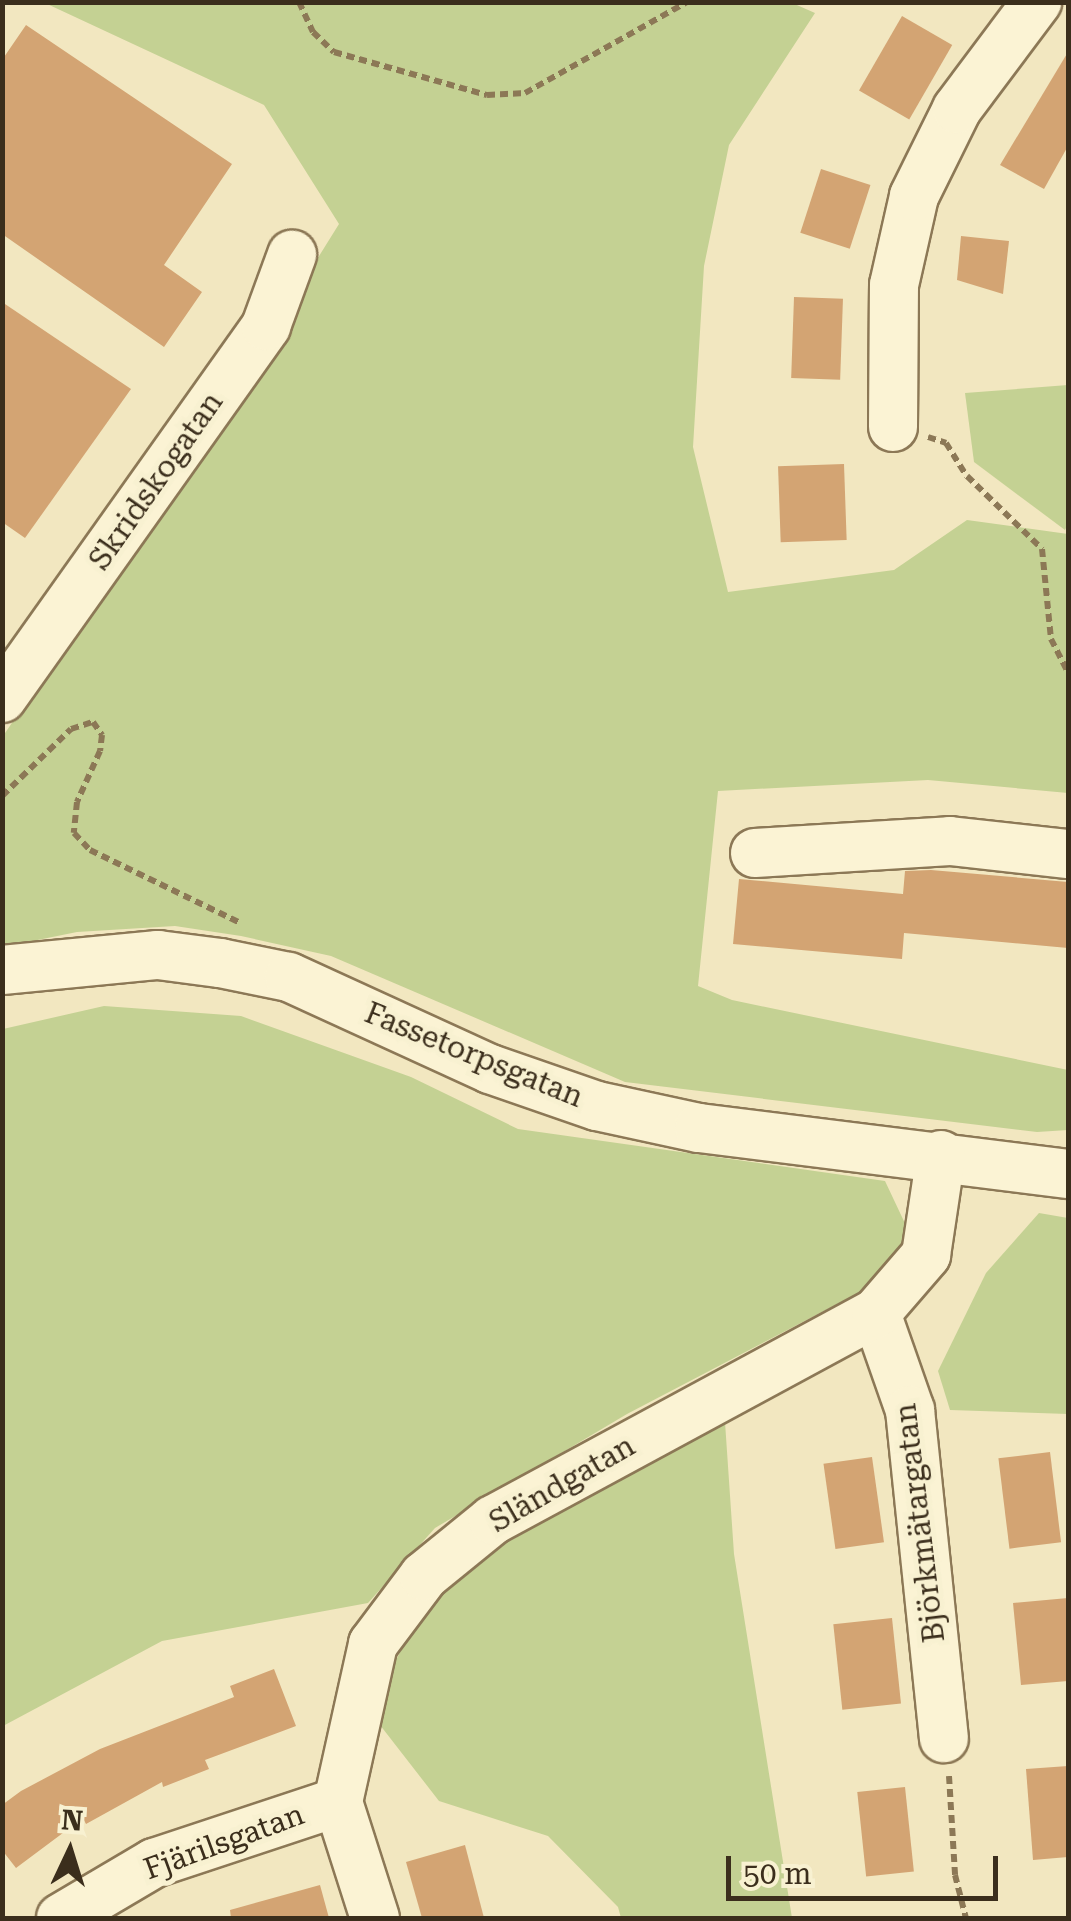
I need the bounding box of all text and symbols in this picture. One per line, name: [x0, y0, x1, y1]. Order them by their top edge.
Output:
street label: Skridskogatan: [81, 385, 231, 577]
street label: Fassetorpsgatan: [360, 995, 588, 1115]
street label: Björkmätargatan: [887, 1401, 953, 1645]
street label: Sländgatan: [483, 1428, 641, 1540]
street label: Fjärilsgatan: [139, 1796, 309, 1888]
north arrow: [20, 1801, 120, 1901]
text: N: [60, 1803, 84, 1838]
scale bar: [731, 1836, 1004, 1898]
text: 50 m: [743, 1856, 812, 1891]

